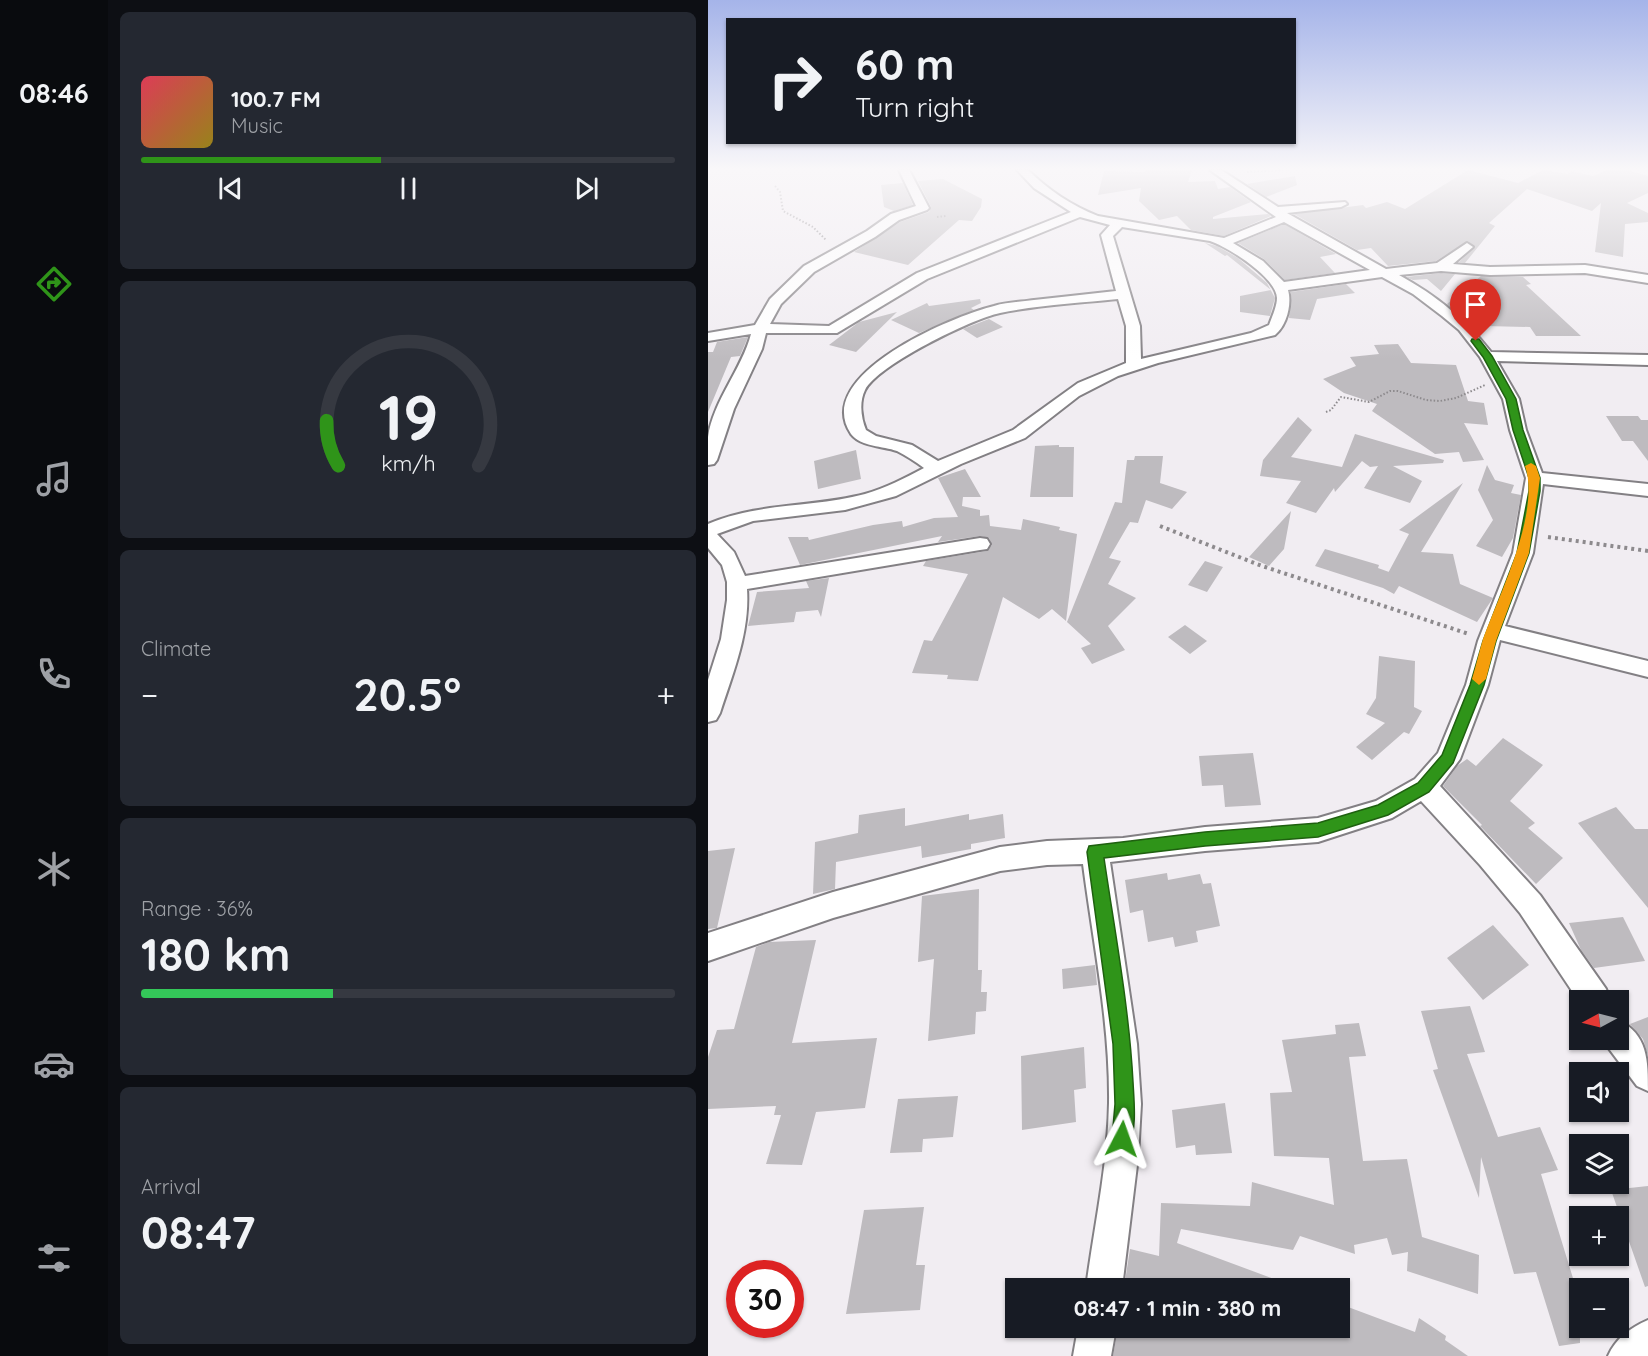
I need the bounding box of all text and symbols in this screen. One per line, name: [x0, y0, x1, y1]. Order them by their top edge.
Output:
text: 60 m: [855, 38, 955, 91]
icon: right: [756, 42, 834, 120]
text: 08:46: [19, 76, 89, 110]
text: 100.7 FM: [231, 85, 321, 113]
text: Turn right: [855, 90, 974, 124]
text: Music: [231, 113, 283, 138]
icon: previous: [214, 172, 247, 205]
icon: pause: [392, 172, 425, 205]
icon: next: [570, 172, 603, 205]
icon: directions: [33, 263, 75, 305]
pin: [1450, 279, 1501, 341]
icon: arrive: [1459, 288, 1492, 321]
text: 19: [378, 378, 438, 456]
text: km/h: [381, 451, 435, 477]
icon: music: [33, 458, 75, 500]
text: Climate: [141, 636, 211, 661]
icon: phone: [33, 653, 75, 695]
text: 20.5°: [353, 666, 461, 722]
text: −: [141, 674, 158, 715]
text: +: [656, 674, 675, 715]
icon: climate: [33, 848, 75, 890]
text: Range · 36%: [141, 896, 253, 921]
text: 180 km: [141, 926, 291, 982]
north arrow: [1569, 990, 1629, 1050]
map controls: [1569, 990, 1629, 1338]
icon: car: [33, 1043, 75, 1085]
button: sound: [1569, 1062, 1629, 1122]
position arrow: [1090, 1107, 1154, 1171]
button: layers: [1569, 1134, 1629, 1194]
text: Arrival: [141, 1174, 201, 1199]
text: 08:47: [141, 1204, 255, 1260]
button: +: [1569, 1206, 1629, 1266]
icon: filters: [33, 1237, 75, 1279]
speed limit sign: 30: [726, 1260, 804, 1338]
button: −: [1569, 1278, 1629, 1338]
text: 08:47 · 1 min · 380 m: [1074, 1294, 1281, 1322]

